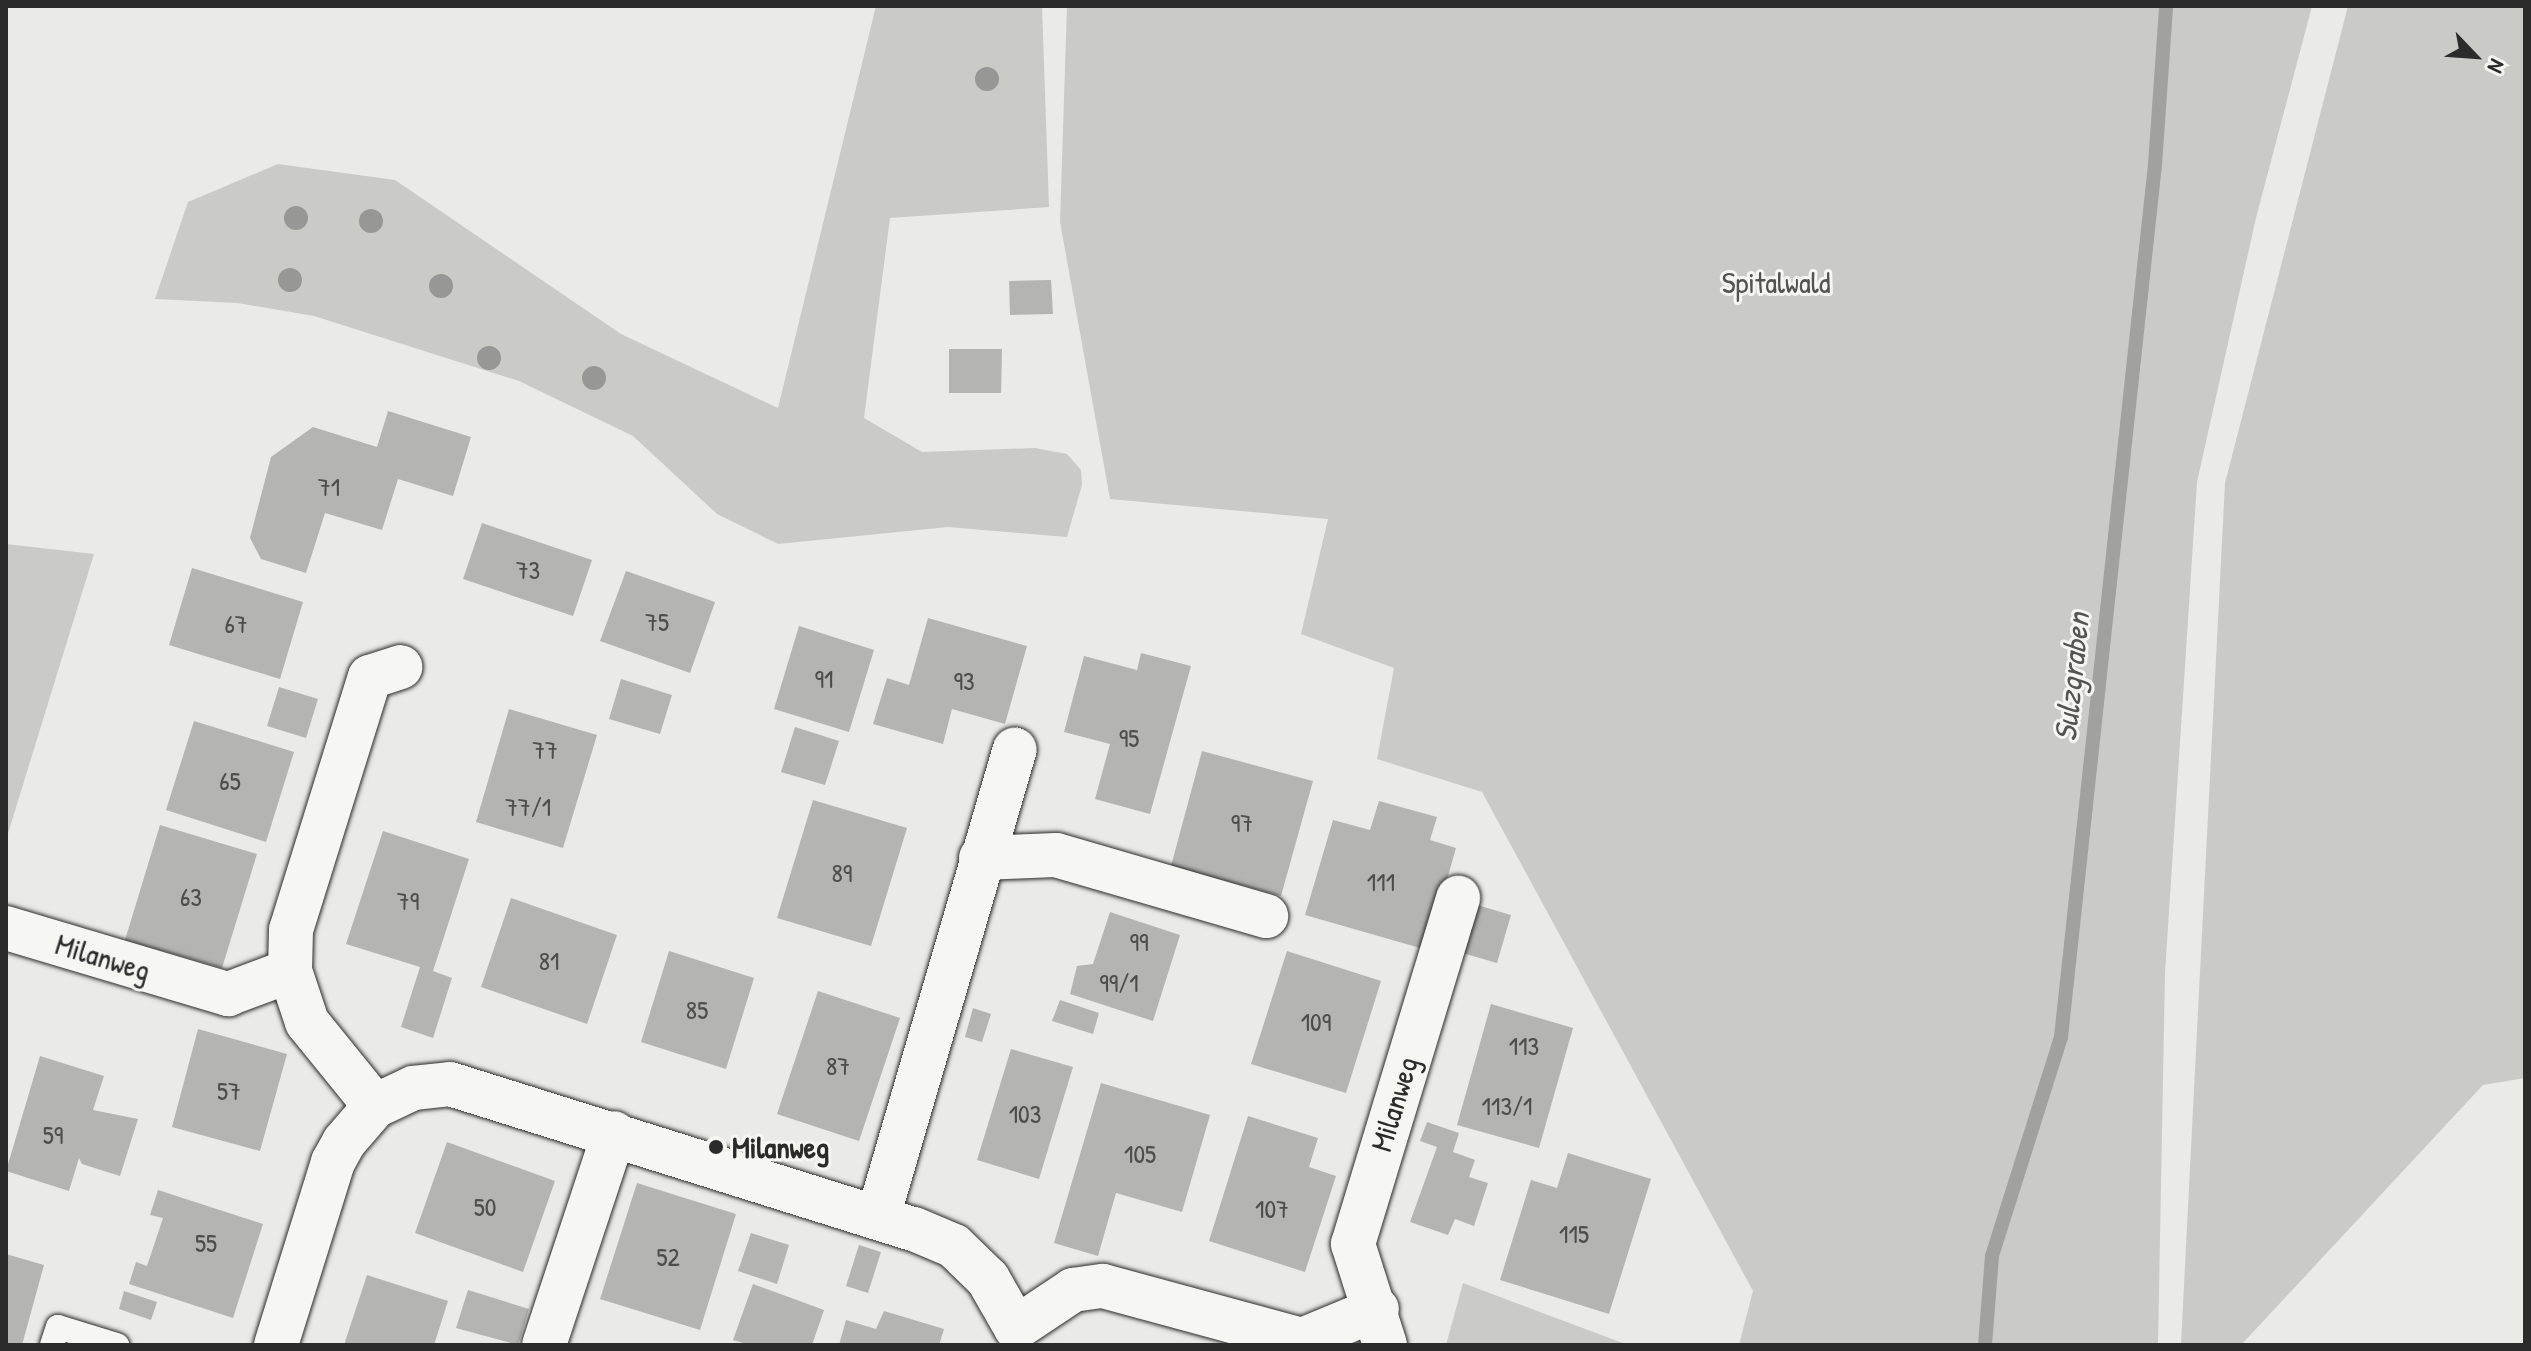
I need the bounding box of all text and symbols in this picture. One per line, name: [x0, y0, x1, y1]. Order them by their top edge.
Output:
north arrow: [2435, 16, 2515, 96]
text: N: [2481, 54, 2513, 78]
park label: Spitalwald: [1722, 264, 1830, 300]
house number: 71: [318, 471, 340, 503]
house number: 73: [516, 554, 540, 586]
house number: 75: [645, 606, 669, 638]
house number: 67: [224, 608, 248, 640]
water label: Sulzgraben: [2046, 611, 2098, 743]
house number: 91: [815, 663, 833, 695]
house number: 93: [953, 665, 975, 697]
house number: 95: [1119, 722, 1139, 754]
house number: 77: [532, 734, 558, 766]
house number: 65: [219, 765, 241, 797]
house number: 77/1: [505, 791, 551, 823]
house number: 97: [1231, 807, 1253, 839]
house number: 89: [832, 857, 852, 889]
house number: 111: [1367, 866, 1395, 898]
house number: 63: [180, 881, 202, 913]
house number: 79: [397, 885, 419, 917]
street label: Milanweg: [51, 926, 155, 988]
house number: 99: [1129, 926, 1149, 958]
house number: 81: [539, 945, 559, 977]
house number: 99/1: [1099, 967, 1139, 999]
house number: 85: [686, 994, 708, 1026]
house number: 109: [1301, 1006, 1331, 1038]
house number: 113: [1509, 1030, 1539, 1062]
house number: 87: [826, 1050, 850, 1082]
street label: Milanweg: [1363, 1052, 1425, 1156]
house number: 57: [217, 1075, 241, 1107]
house number: 113/1: [1482, 1090, 1532, 1122]
house number: 103: [1009, 1098, 1041, 1130]
house number: 59: [43, 1119, 63, 1151]
place label: Milanweg: [732, 1129, 829, 1165]
marker: Milanweg: [707, 1138, 725, 1156]
house number: 105: [1124, 1138, 1156, 1170]
house number: 50: [474, 1191, 496, 1223]
house number: 107: [1255, 1193, 1289, 1225]
house number: 115: [1559, 1218, 1589, 1250]
house number: 55: [195, 1227, 217, 1259]
house number: 52: [656, 1241, 680, 1273]

